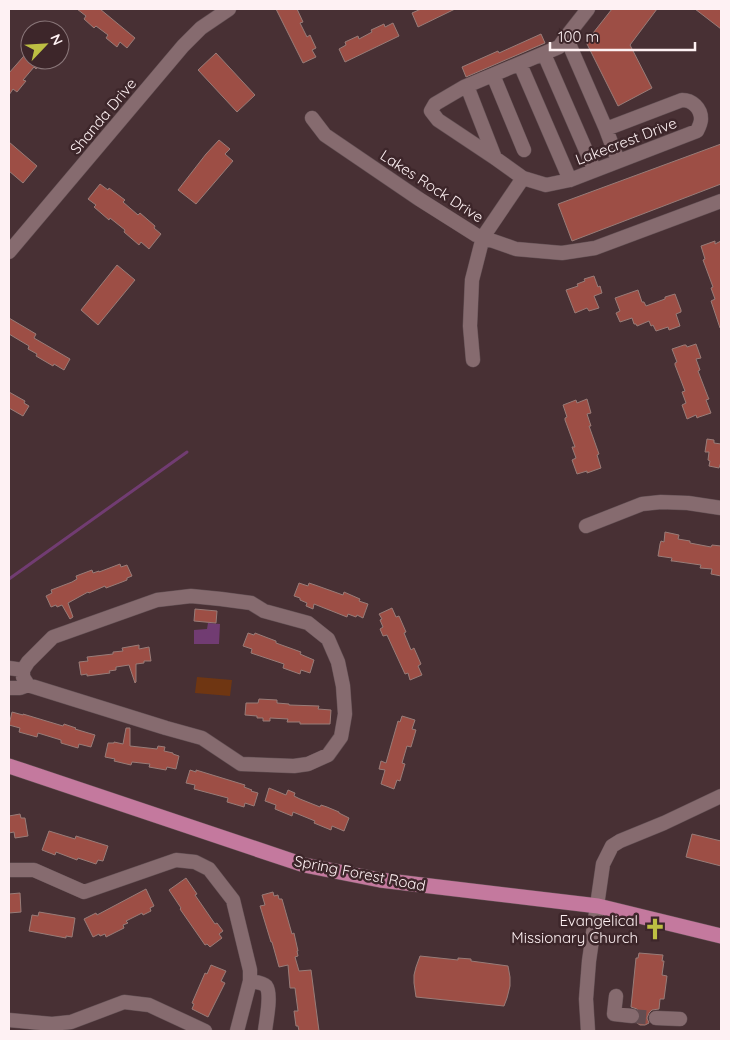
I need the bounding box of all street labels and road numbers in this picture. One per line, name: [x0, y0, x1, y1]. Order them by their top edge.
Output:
street label: Shanda Drive: [66, 74, 140, 158]
street label: Lakecrest Drive: [573, 113, 679, 169]
street label: Lakes Rock Drive: [377, 146, 487, 226]
street label: Spring Forest Road: [293, 851, 427, 895]

